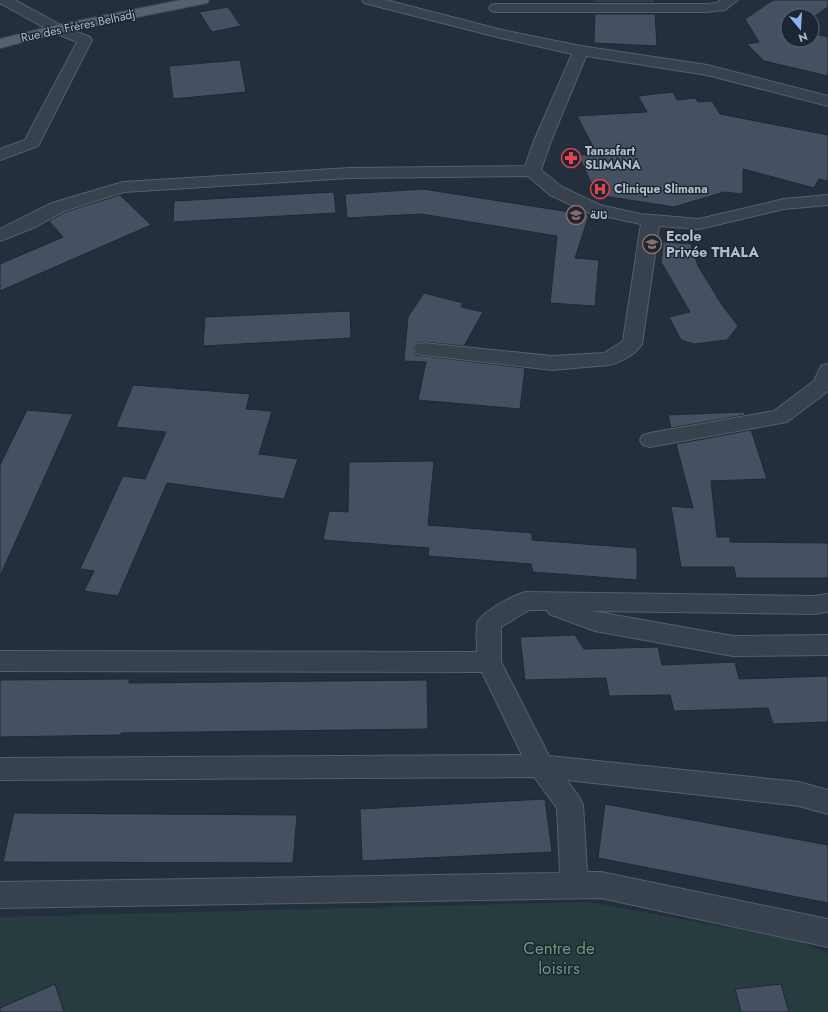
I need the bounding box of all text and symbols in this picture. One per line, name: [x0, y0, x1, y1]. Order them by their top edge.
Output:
street label: Rue des Frères Belhadj: [19, 5, 137, 47]
north arrow: [780, 8, 820, 48]
text: N: [796, 29, 810, 46]
place label: Tansafart SLIMANA: [585, 142, 641, 174]
pharmacy icon: Tansafart SLIMANA: [560, 147, 582, 169]
hospital icon: Clinique Slimana: [589, 178, 611, 200]
place label: Clinique Slimana: [614, 180, 708, 198]
school or university icon: ثالة: [565, 204, 587, 226]
place label: ثالة: [590, 206, 607, 224]
place label: Ecole Privée THALA: [666, 226, 759, 262]
school or university icon: Ecole Privée THALA: [641, 233, 663, 255]
park label: Centre de loisirs: [523, 936, 595, 980]

